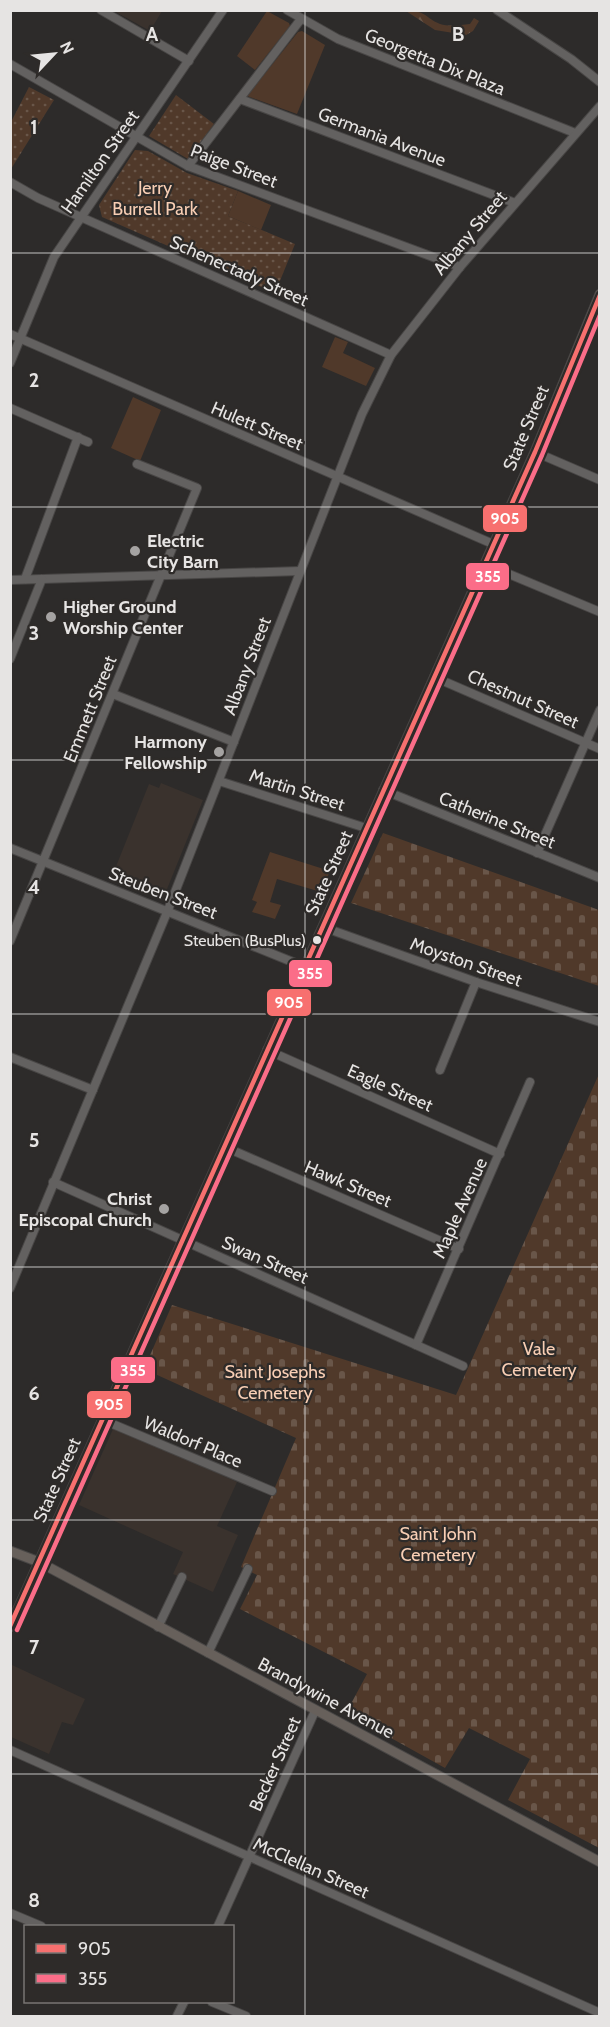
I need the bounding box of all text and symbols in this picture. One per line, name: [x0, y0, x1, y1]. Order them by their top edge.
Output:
text: A: [146, 22, 159, 46]
text: B: [452, 22, 464, 46]
north arrow: [24, 24, 84, 84]
street label: Georgetta Dix Plaza: [362, 24, 509, 100]
text: N: [56, 38, 78, 57]
street label: Germania Avenue: [315, 103, 449, 171]
street label: Hamilton Street: [56, 106, 144, 218]
text: 1: [30, 115, 38, 139]
street label: Paige Street: [188, 139, 280, 193]
park label: Jerry Burrell Park: [112, 177, 199, 220]
street label: Albany Street: [428, 186, 512, 280]
street label: Schenectady Street: [166, 231, 312, 311]
text: 2: [29, 368, 39, 392]
street label: State Street: [498, 382, 554, 474]
street label: Hulett Street: [208, 397, 306, 455]
line badge: 905: [482, 504, 528, 533]
text: 905: [491, 509, 519, 528]
place label: Electric City Barn: [147, 530, 219, 573]
marker: Electric City Barn: [128, 544, 142, 558]
line badge: 355: [465, 562, 510, 591]
text: 355: [475, 567, 501, 586]
place label: Higher Ground Worship Center: [63, 596, 183, 639]
marker: Higher Ground Worship Center: [44, 610, 58, 624]
street label: Albany Street: [218, 614, 276, 718]
text: 3: [29, 621, 39, 645]
street label: Emmett Street: [59, 652, 121, 766]
street label: Chestnut Street: [464, 665, 582, 733]
place label: Harmony Fellowship: [124, 731, 207, 774]
marker: Harmony Fellowship: [212, 745, 226, 759]
street label: Martin Street: [246, 764, 348, 816]
street label: Catherine Street: [436, 787, 558, 853]
street label: State Street: [301, 827, 357, 919]
street label: Steuben Street: [106, 862, 220, 924]
text: 4: [28, 875, 40, 899]
place label: Steuben (BusPlus): [184, 931, 306, 950]
street label: Moyston Street: [407, 933, 525, 991]
marker: Steuben (BusPlus): [311, 934, 323, 946]
line badge: 355: [288, 959, 333, 988]
text: 355: [297, 964, 323, 983]
line badge: 905: [266, 988, 312, 1017]
text: 905: [275, 993, 303, 1012]
street label: Eagle Street: [344, 1059, 436, 1117]
text: 5: [29, 1128, 39, 1152]
street label: Maple Avenue: [428, 1154, 492, 1262]
street label: Hawk Street: [301, 1156, 395, 1212]
place label: Christ Episcopal Church: [19, 1188, 152, 1231]
marker: Christ Episcopal Church: [157, 1202, 171, 1216]
street label: Swan Street: [218, 1231, 312, 1289]
park label: Vale Cemetery: [501, 1338, 577, 1381]
line badge: 355: [110, 1356, 156, 1384]
text: 355: [120, 1361, 146, 1380]
park label: Saint Josephs Cemetery: [224, 1361, 326, 1404]
text: 6: [28, 1381, 40, 1405]
line badge: 905: [86, 1390, 132, 1419]
text: 905: [95, 1395, 123, 1414]
street label: Waldorf Place: [140, 1411, 246, 1473]
street label: State Street: [29, 1434, 85, 1526]
park label: Saint John Cemetery: [399, 1523, 477, 1566]
text: 7: [29, 1635, 40, 1659]
street label: Brandywine Avenue: [254, 1653, 398, 1743]
street label: Becker Street: [244, 1713, 306, 1815]
street label: McClellan Street: [250, 1833, 372, 1903]
text: 8: [28, 1888, 40, 1912]
legend: [24, 1925, 234, 2003]
text: 905: [78, 1938, 111, 1960]
text: 355: [78, 1968, 107, 1990]

